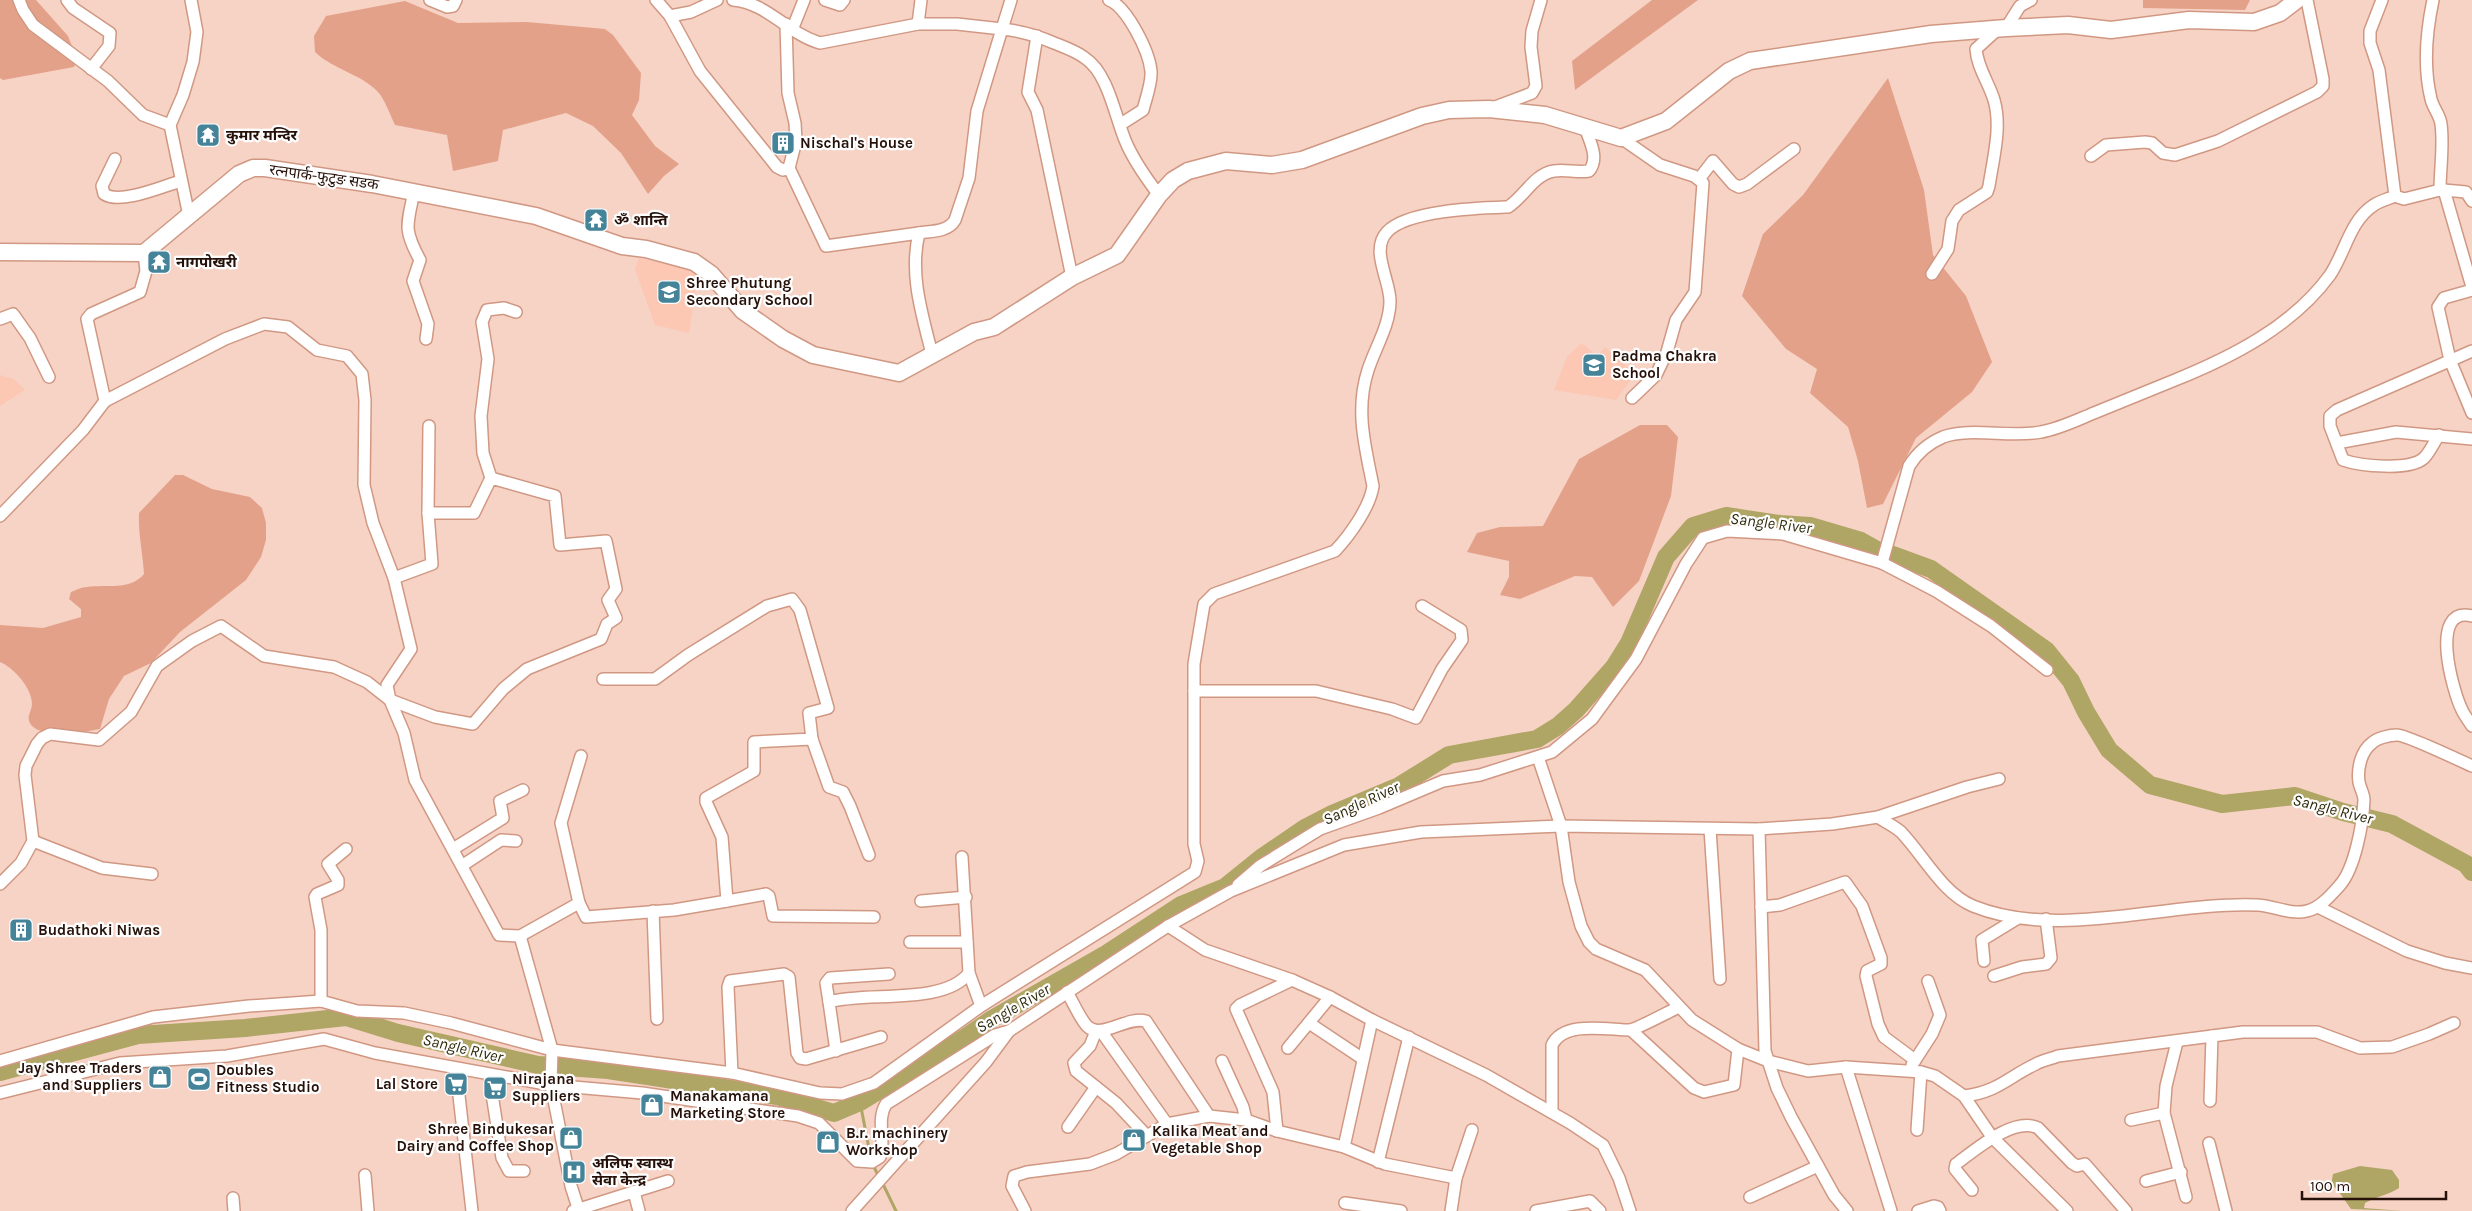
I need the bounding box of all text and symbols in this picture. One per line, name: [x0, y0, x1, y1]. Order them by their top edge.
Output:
temple icon: कुमार मन्दिर: [195, 122, 221, 148]
place label: कुमार मन्दिर: [226, 126, 298, 145]
building icon: Nischal's House: [770, 130, 796, 156]
place label: Nischal's House: [800, 134, 913, 152]
street label: रत्नपार्क-फुटुङ सडक: [268, 160, 380, 195]
temple icon: ॐ शान्ति: [583, 207, 609, 233]
place label: ॐ शान्ति: [614, 211, 668, 229]
temple icon: नागपोखरी: [146, 249, 172, 275]
place label: नागपोखरी: [176, 253, 237, 271]
place label: Shree Phutung Secondary School: [686, 274, 813, 309]
school or university icon: Shree Phutung Secondary School: [656, 279, 682, 305]
place label: Padma Chakra School: [1612, 347, 1717, 382]
school or university icon: Padma Chakra School: [1581, 352, 1607, 378]
water label: Sangle River: [1729, 509, 1813, 537]
water label: Sangle River: [1320, 777, 1403, 829]
water label: Sangle River: [2291, 790, 2375, 828]
building icon: Budathoki Niwas: [8, 917, 34, 943]
place label: Budathoki Niwas: [38, 921, 160, 939]
water label: Sangle River: [973, 979, 1054, 1037]
water label: Sangle River: [421, 1030, 505, 1067]
place label: Jay Shree Traders and Suppliers: [18, 1059, 142, 1094]
place label: Doubles Fitness Studio: [216, 1061, 319, 1096]
shop icon: Jay Shree Traders and Suppliers: [147, 1064, 173, 1090]
sports icon: Doubles Fitness Studio: [186, 1066, 212, 1092]
place label: Nirajana Suppliers: [512, 1070, 581, 1105]
supermarket icon: Lal Store: [443, 1071, 469, 1097]
place label: Lal Store: [376, 1075, 438, 1093]
supermarket icon: Nirajana Suppliers: [482, 1075, 508, 1101]
place label: Manakamana Marketing Store: [670, 1087, 785, 1122]
shop icon: Manakamana Marketing Store: [639, 1092, 665, 1118]
place label: Shree Bindukesar Dairy and Coffee Shop: [396, 1120, 554, 1155]
place label: Kalika Meat and Vegetable Shop: [1152, 1122, 1268, 1157]
place label: B.r. machinery Workshop: [846, 1124, 948, 1159]
shop icon: Shree Bindukesar Dairy and Coffee Shop: [558, 1125, 584, 1151]
shop icon: Kalika Meat and Vegetable Shop: [1121, 1127, 1147, 1153]
shop icon: B.r. machinery Workshop: [815, 1129, 841, 1155]
place label: अलिफ स्वास्थ सेवा केन्द्र: [592, 1154, 673, 1189]
hospital icon: अलिफ स्वास्थ सेवा केन्द्र: [561, 1159, 587, 1185]
scale bar: [2302, 1168, 2446, 1200]
text: 100 m: [2310, 1177, 2350, 1195]

